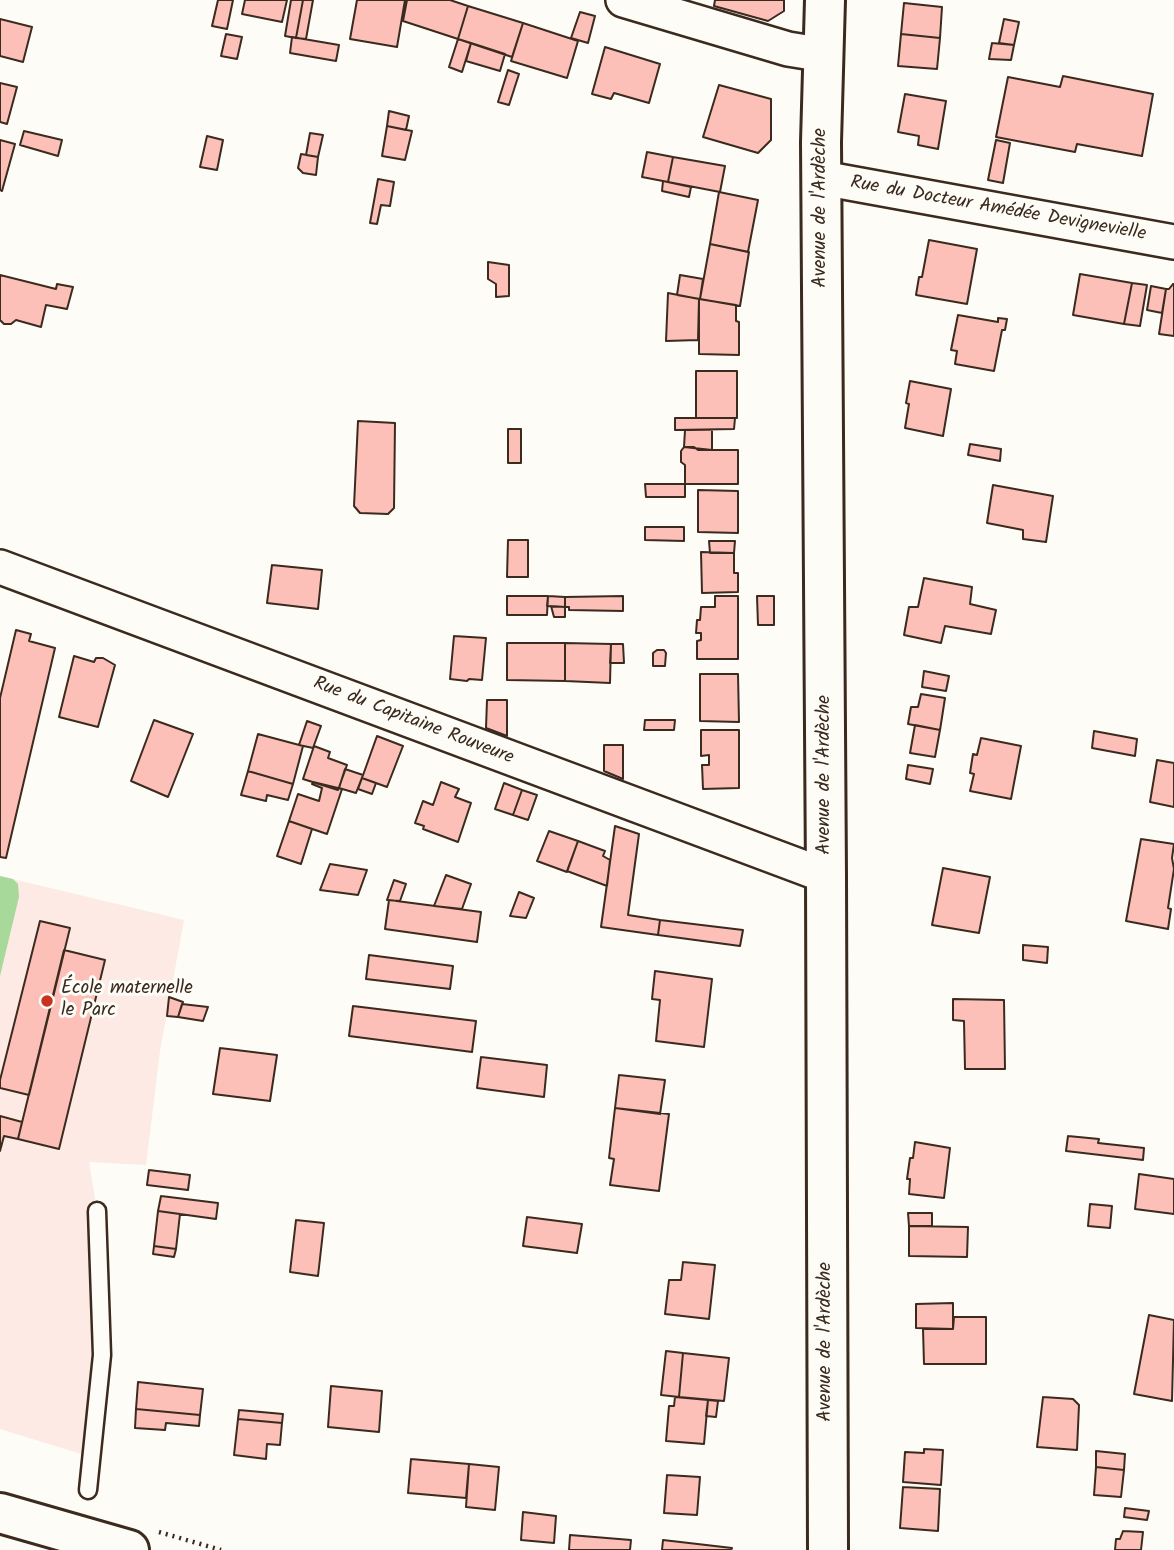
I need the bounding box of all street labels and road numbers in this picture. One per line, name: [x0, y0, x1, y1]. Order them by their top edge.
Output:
street label: Avenue de l'Ardèche: [811, 128, 833, 288]
street label: Rue du Docteur Amédée Devignevielle: [848, 173, 1148, 247]
street label: Rue du Capitaine Rouveure: [309, 673, 517, 771]
street label: Avenue de l'Ardèche: [815, 695, 837, 855]
street label: Avenue de l'Ardèche: [816, 1262, 838, 1422]

